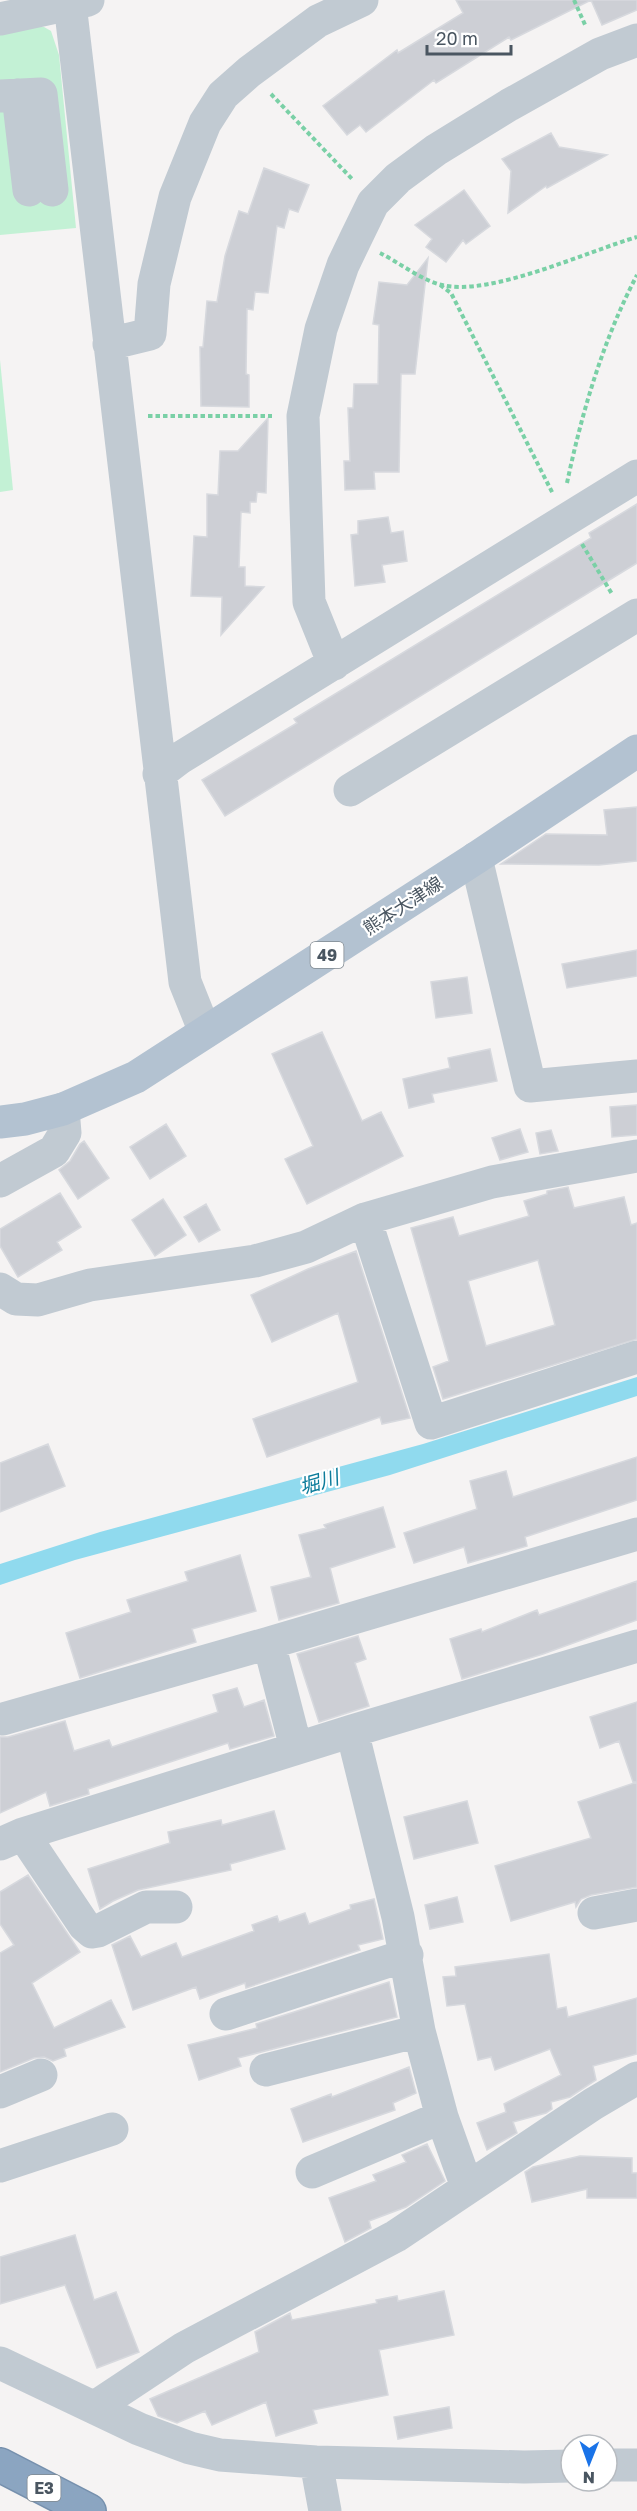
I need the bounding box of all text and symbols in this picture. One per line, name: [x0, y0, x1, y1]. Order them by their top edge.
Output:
scale bar: [427, 18, 511, 56]
text: 20 m: [436, 27, 478, 49]
street label: 熊本大津線: [359, 871, 446, 939]
road number: 49: [310, 942, 344, 968]
water label: 堀川: [296, 1463, 343, 1498]
north arrow: [559, 2433, 619, 2493]
text: N: [582, 2468, 595, 2488]
road number: E3: [28, 2475, 60, 2501]

